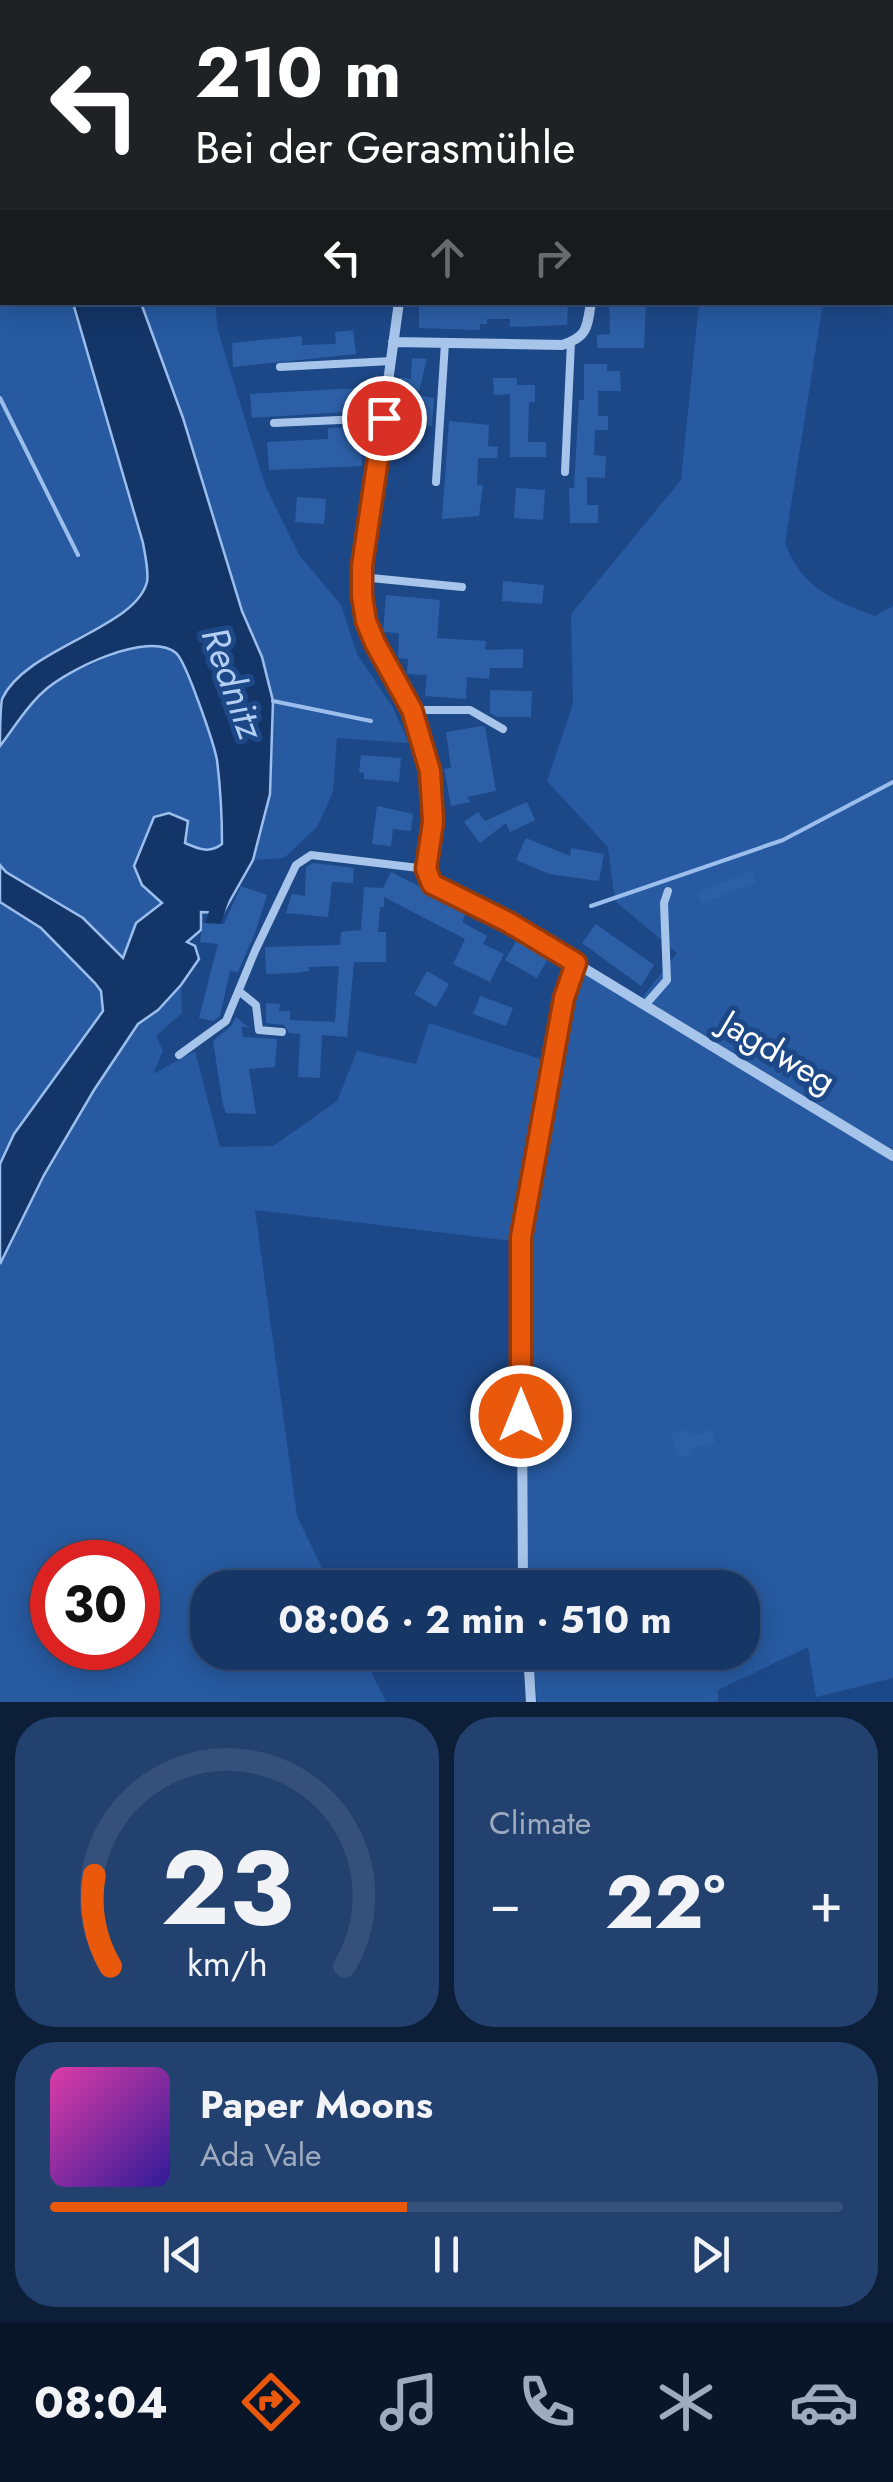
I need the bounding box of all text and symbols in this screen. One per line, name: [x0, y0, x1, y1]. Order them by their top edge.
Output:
text: 210 m: [195, 22, 401, 123]
icon: left: [30, 40, 160, 170]
text: Bei der Gerasmühle: [195, 115, 575, 180]
icon: left: [315, 230, 370, 285]
icon: ahead: [420, 230, 475, 285]
icon: right: [525, 230, 580, 285]
pin: [342, 376, 427, 461]
icon: arrive: [357, 391, 412, 446]
water label: Rednitz: [188, 619, 280, 748]
street label: Jagdweg: [708, 996, 845, 1106]
position arrow: [469, 1364, 573, 1468]
speed limit sign: 30: [30, 1540, 160, 1670]
text: 08:06 · 2 min · 510 m: [278, 1592, 672, 1647]
text: Climate: [489, 1800, 591, 1846]
text: 23: [161, 1813, 293, 1963]
text: 22°: [605, 1848, 726, 1956]
text: −: [489, 1863, 521, 1943]
text: +: [809, 1863, 843, 1943]
text: km/h: [187, 1938, 267, 1989]
text: Paper Moons: [200, 2077, 433, 2132]
text: Ada Vale: [200, 2132, 322, 2178]
icon: previous: [155, 2227, 210, 2282]
icon: pause: [419, 2227, 474, 2282]
icon: next: [683, 2227, 738, 2282]
icon: directions: [236, 2367, 306, 2437]
icon: music: [374, 2367, 444, 2437]
icon: phone: [512, 2367, 582, 2437]
icon: climate: [651, 2367, 721, 2437]
icon: car: [789, 2367, 859, 2437]
text: 08:04: [34, 2370, 168, 2435]

